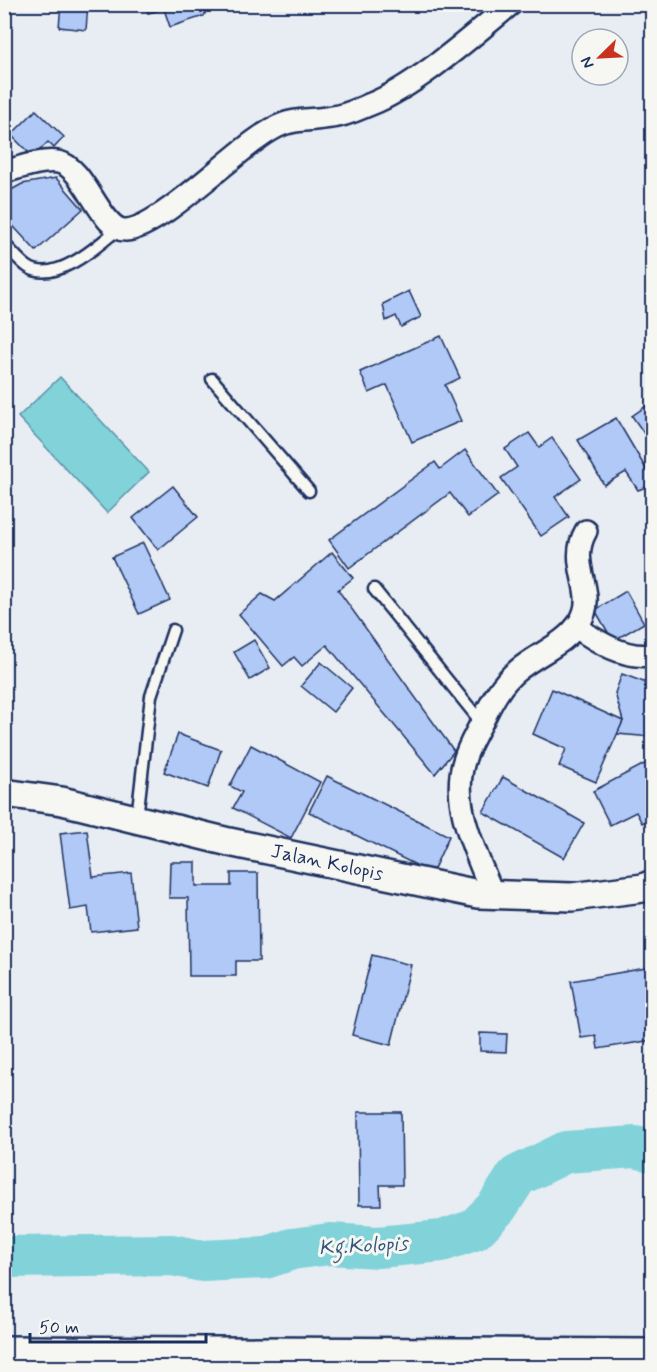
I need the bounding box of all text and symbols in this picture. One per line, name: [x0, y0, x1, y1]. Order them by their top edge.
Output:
north arrow: [570, 27, 630, 87]
text: N: [576, 53, 599, 72]
street label: Jalan Kolopis: [268, 838, 386, 888]
water label: Kg.Kolopis: [318, 1230, 410, 1264]
scale bar: [30, 1306, 206, 1344]
text: 50 m: [39, 1316, 79, 1340]

